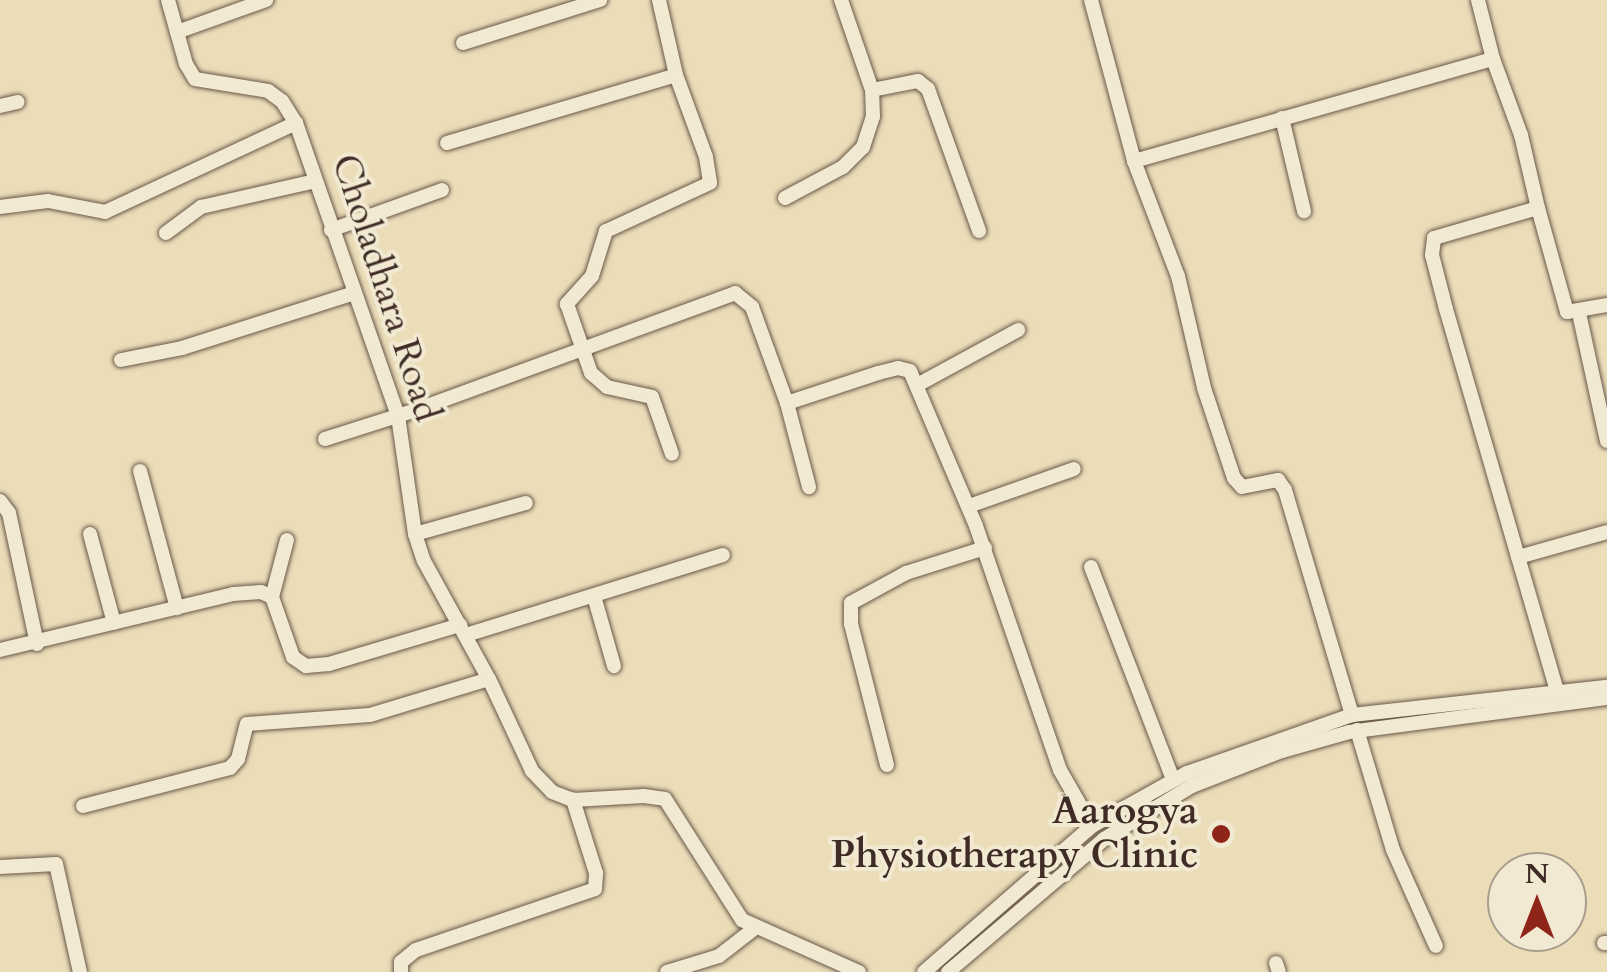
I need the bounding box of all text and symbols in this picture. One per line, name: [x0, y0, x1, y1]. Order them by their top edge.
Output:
street label: Choladhara Road: [321, 149, 451, 427]
place label: Aarogya Physiotherapy Clinic: [831, 789, 1198, 878]
marker: Aarogya Physiotherapy Clinic: [1208, 821, 1234, 847]
north arrow: [1487, 852, 1587, 952]
text: N: [1525, 855, 1549, 893]

